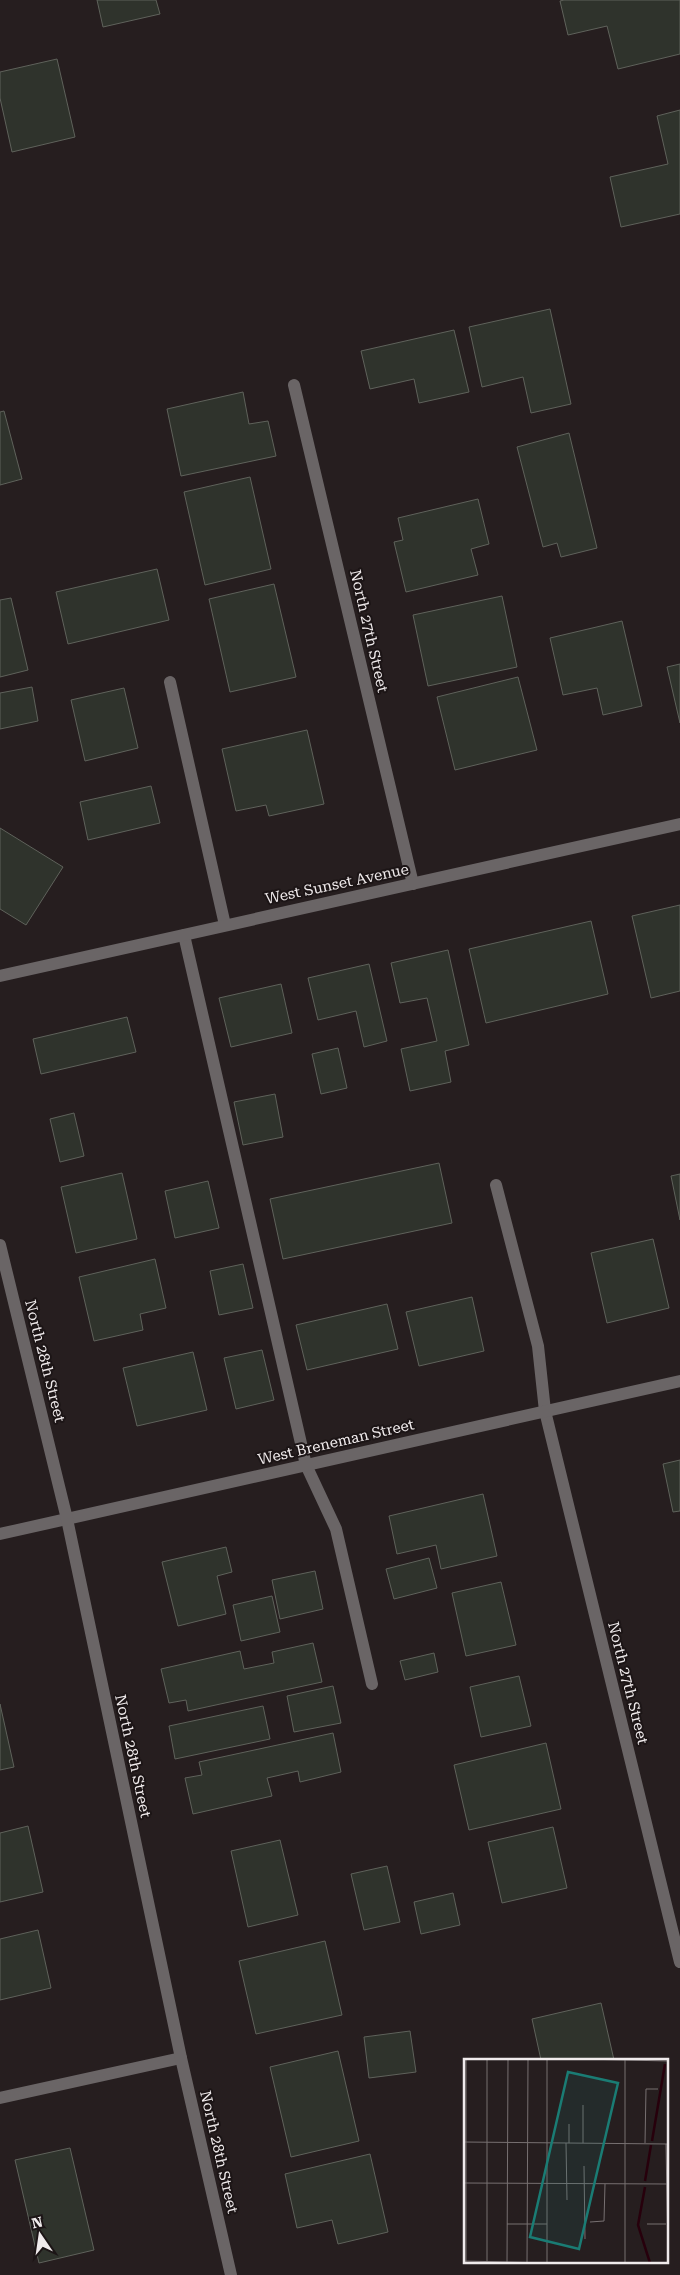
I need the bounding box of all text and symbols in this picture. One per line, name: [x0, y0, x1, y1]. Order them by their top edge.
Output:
street label: North 27th Street: [346, 568, 392, 695]
street label: West Sunset Avenue: [264, 860, 410, 908]
street label: North 28th Street: [21, 1298, 69, 1424]
street label: West Breneman Street: [256, 1415, 416, 1469]
street label: North 27th Street: [604, 1620, 652, 1746]
street label: North 28th Street: [111, 1693, 155, 1820]
inset map: [464, 2059, 668, 2262]
street label: North 28th Street: [196, 2089, 242, 2216]
north arrow: [15, 2210, 65, 2260]
text: N: [30, 2213, 44, 2231]

